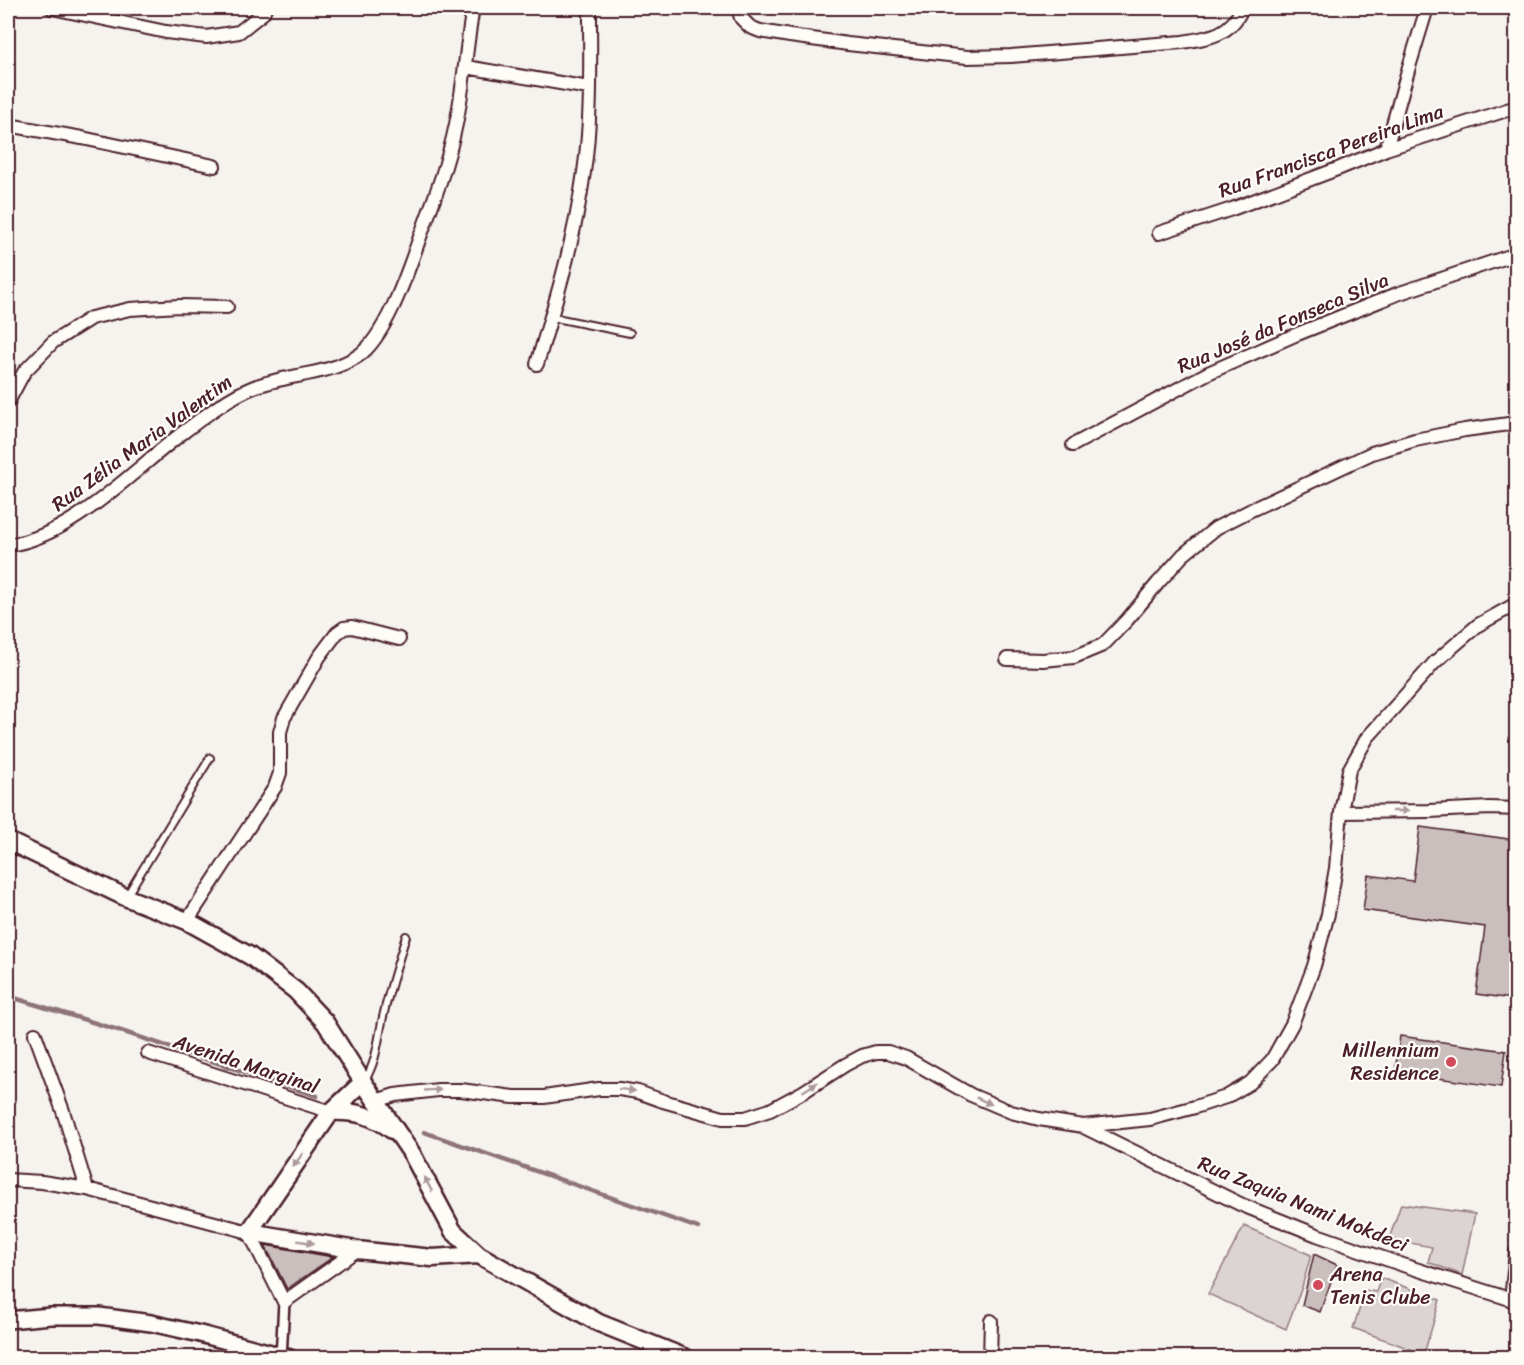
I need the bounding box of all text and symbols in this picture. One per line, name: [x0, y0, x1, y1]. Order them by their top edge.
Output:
street label: Rua Francisca Pereira Lima: [1214, 94, 1449, 208]
street label: Rua José da Fonseca Silva: [1172, 263, 1394, 383]
street label: Rua Zélia Maria Valentim: [44, 365, 240, 521]
one-way arrow: [1390, 806, 1409, 816]
street label: Avenida Marginal: [168, 1024, 325, 1104]
place label: Millennium Residence: [1342, 1033, 1439, 1091]
marker: Millennium Residence: [1444, 1055, 1458, 1069]
one-way arrow: [802, 1082, 819, 1093]
one-way arrow: [423, 1086, 442, 1095]
one-way arrow: [617, 1086, 636, 1095]
one-way arrow: [975, 1097, 993, 1106]
street label: Rua Zaquia Nami Mokdeci: [1193, 1146, 1415, 1263]
one-way arrow: [292, 1152, 304, 1168]
one-way arrow: [423, 1176, 433, 1193]
one-way arrow: [297, 1237, 316, 1246]
place label: Arena Tenis Clube: [1329, 1257, 1430, 1315]
marker: Arena Tenis Clube: [1311, 1278, 1325, 1292]

